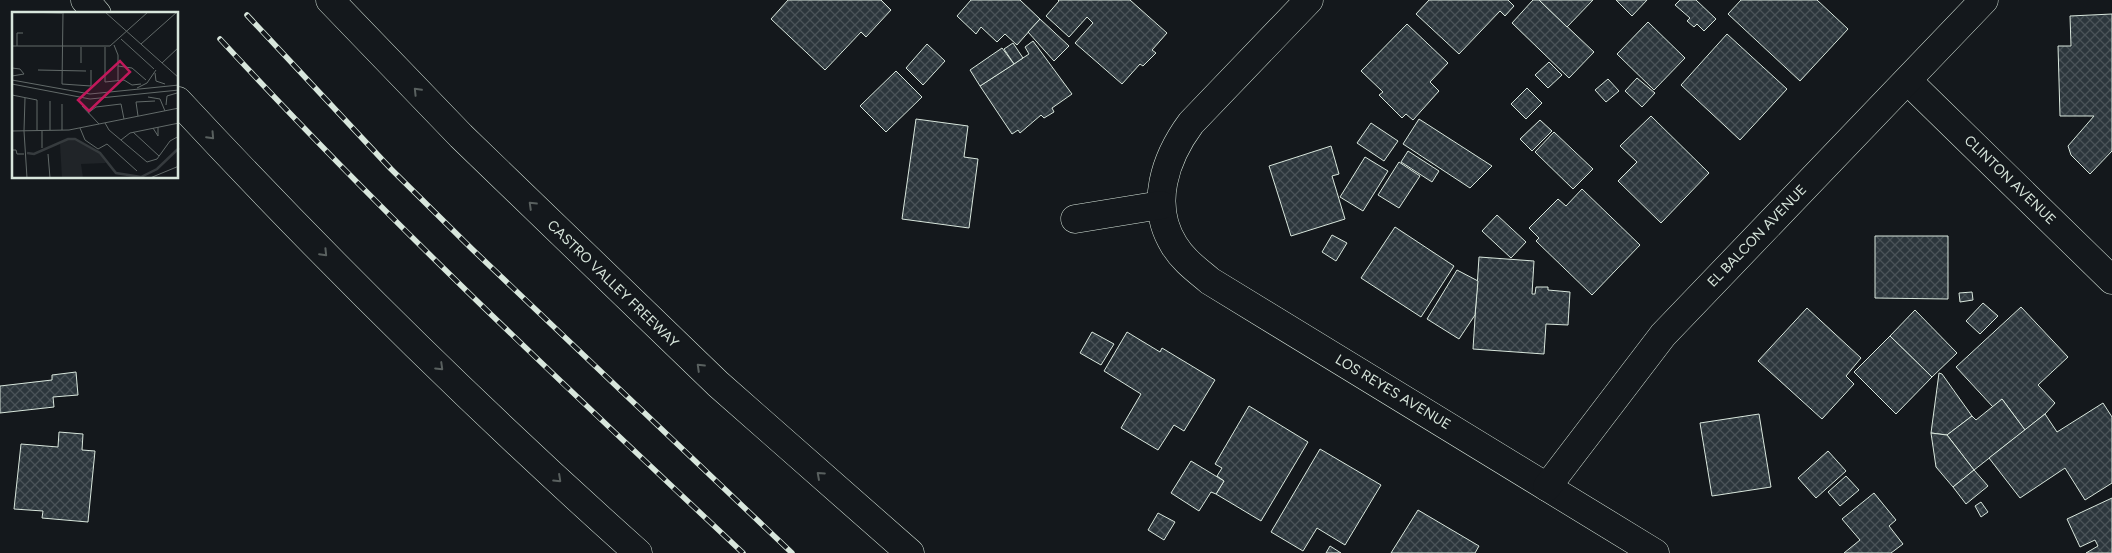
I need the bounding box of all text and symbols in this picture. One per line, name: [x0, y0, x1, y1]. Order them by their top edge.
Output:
inset map: [12, 12, 179, 179]
one-way arrow: [414, 87, 423, 96]
one-way arrow: [205, 131, 214, 140]
street label: CLINTON AVENUE: [1961, 132, 2059, 228]
street label: EL BALCON AVENUE: [1704, 181, 1810, 291]
one-way arrow: [529, 202, 538, 211]
street label: CASTRO VALLEY FREEWAY: [544, 217, 683, 352]
one-way arrow: [318, 247, 327, 256]
street label: LOS REYES AVENUE: [1332, 351, 1454, 433]
one-way arrow: [434, 361, 443, 370]
one-way arrow: [696, 364, 705, 373]
one-way arrow: [817, 472, 826, 481]
one-way arrow: [552, 473, 561, 482]

